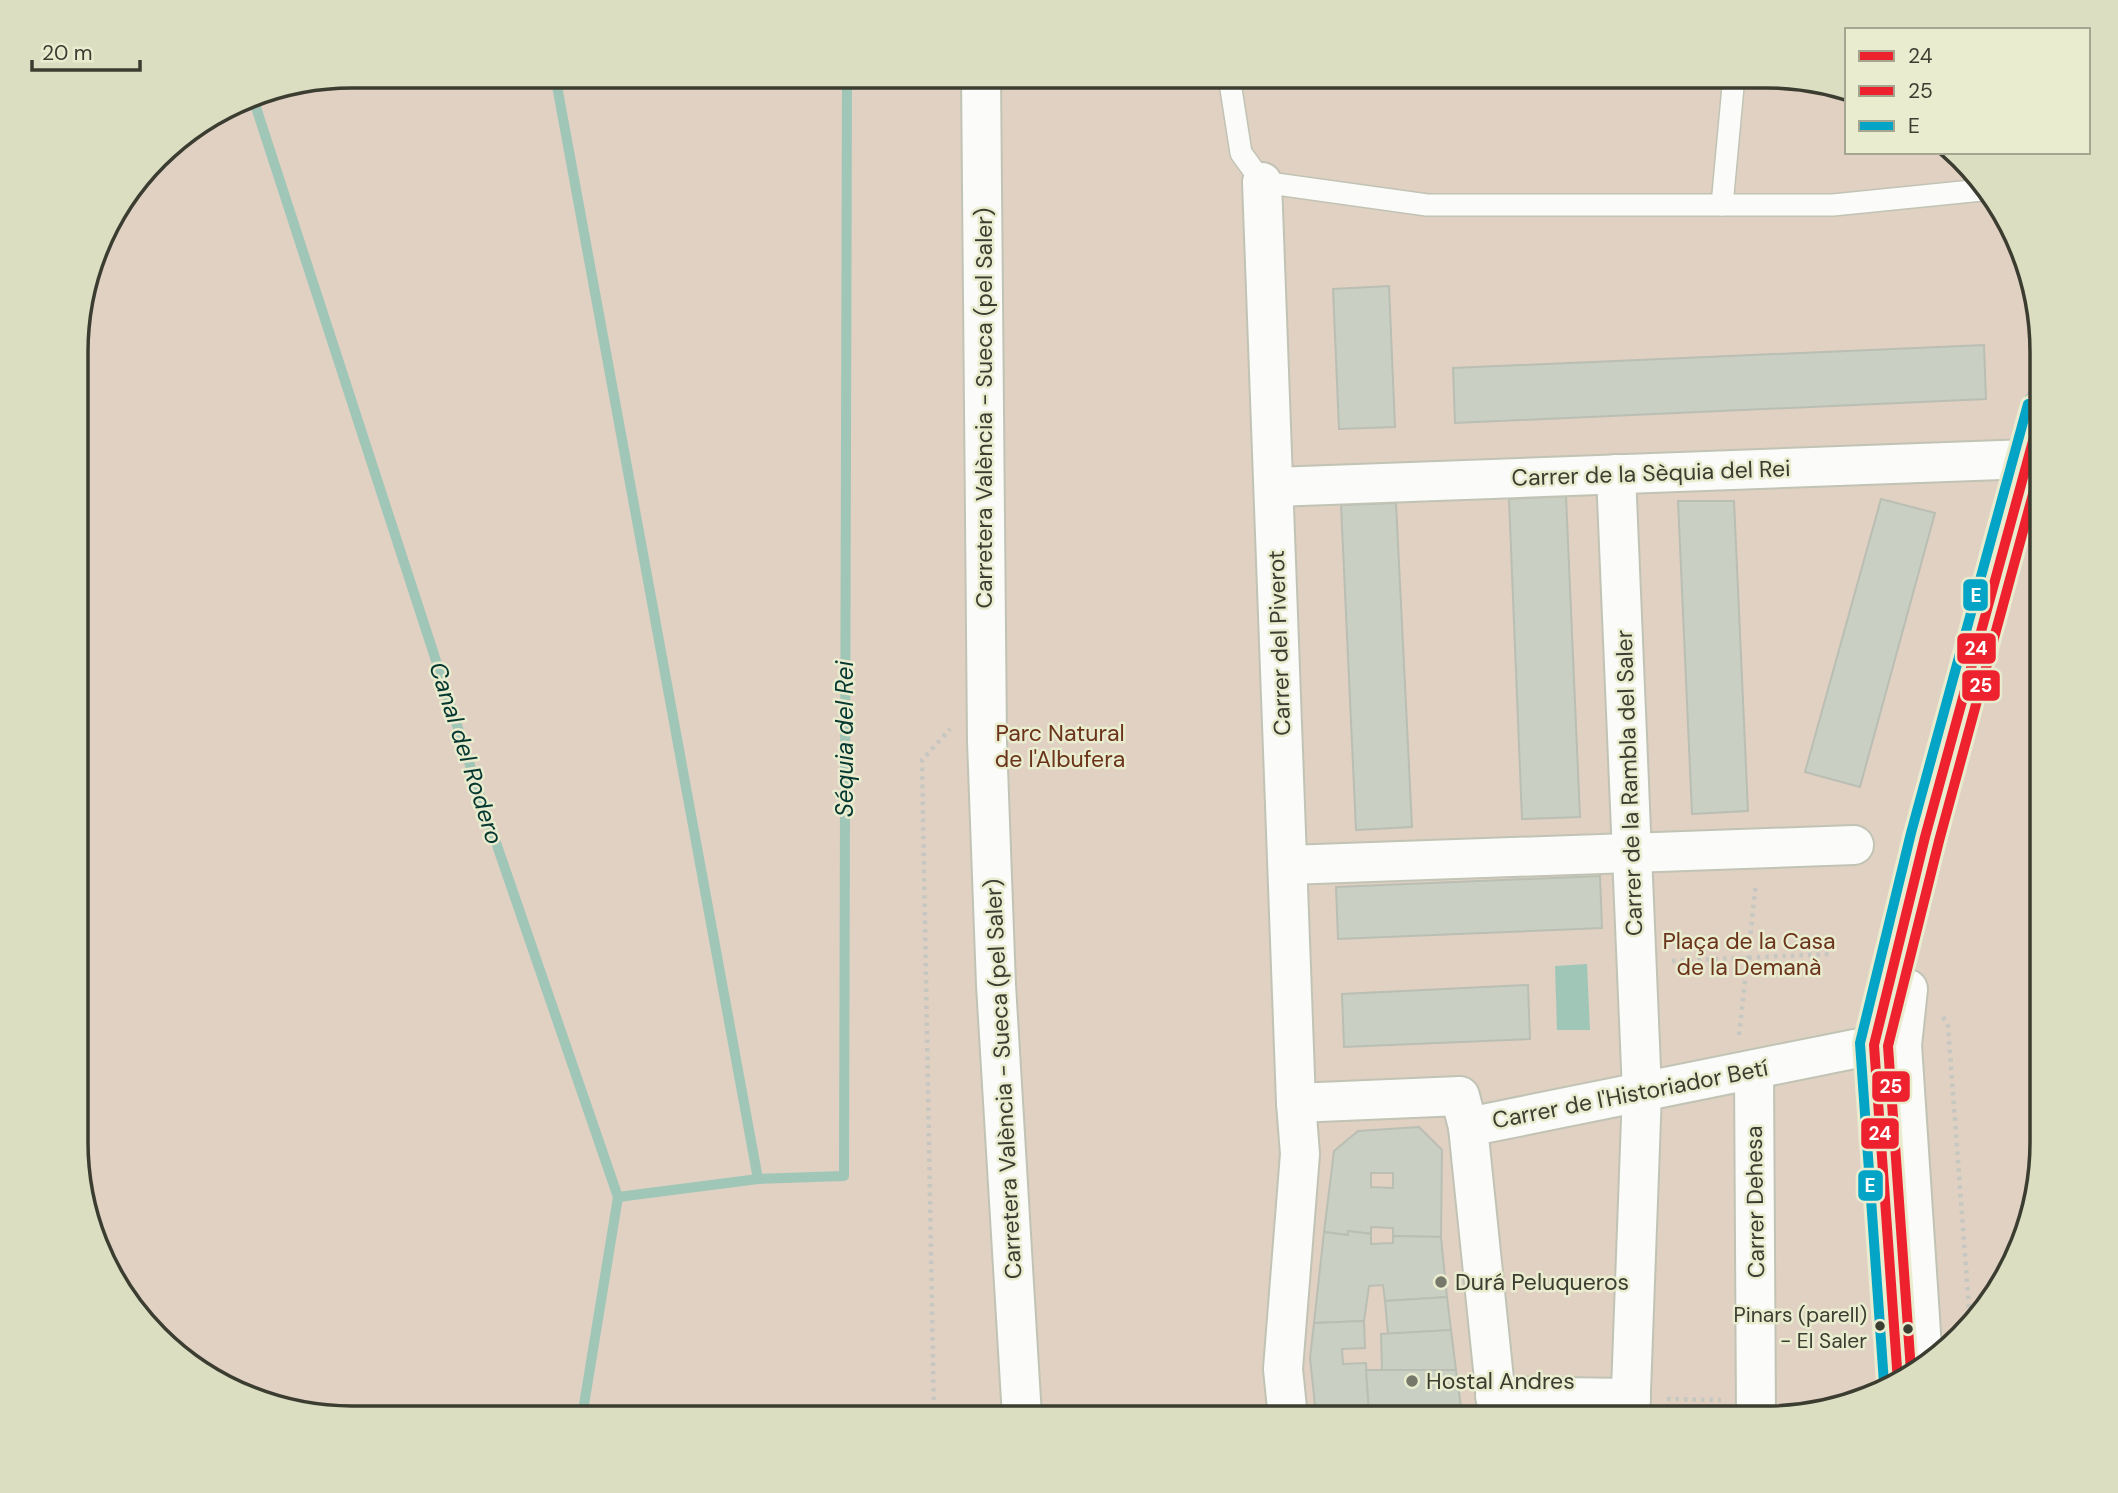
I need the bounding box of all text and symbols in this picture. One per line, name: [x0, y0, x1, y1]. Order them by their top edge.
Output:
scale bar: [32, 28, 140, 72]
legend: [1845, 28, 2090, 154]
text: 20 m: [42, 39, 93, 67]
text: 24: [1908, 42, 1933, 70]
text: 25: [1908, 77, 1933, 105]
text: E: [1908, 112, 1920, 140]
street label: Carretera València - Sueca (pel Saler): [969, 208, 999, 608]
street label: Carrer de la Sèquia del Rei: [1511, 453, 1791, 493]
street label: Carrer del Piverot: [1261, 550, 1297, 736]
line badge: E: [1962, 578, 1989, 612]
text: E: [1970, 583, 1982, 608]
street label: Carrer de la Rambla del Saler: [1609, 629, 1649, 937]
line badge: 24: [1956, 632, 1997, 665]
text: 24: [1964, 636, 1988, 661]
water label: Canal del Rodero: [422, 658, 511, 848]
water label: Séquia del Rei: [829, 660, 860, 817]
line badge: 25: [1961, 669, 2001, 702]
text: 25: [1970, 673, 1992, 698]
park label: Parc Natural de l'Albufera: [995, 718, 1125, 774]
street label: Carretera València - Sueca (pel Saler): [978, 878, 1028, 1280]
park label: Plaça de la Casa de la Demanà: [1662, 926, 1836, 982]
street label: Carrer de l'Historiador Betí: [1490, 1052, 1771, 1135]
line badge: 25: [1871, 1070, 1911, 1103]
text: 25: [1880, 1074, 1902, 1099]
line badge: 24: [1860, 1117, 1900, 1150]
text: 24: [1868, 1121, 1892, 1146]
street label: Carrer Dehesa: [1739, 1125, 1771, 1279]
line badge: E: [1857, 1169, 1884, 1202]
text: E: [1864, 1173, 1876, 1198]
place label: Durá Peluqueros: [1455, 1267, 1629, 1297]
marker: Durá Peluqueros: [1433, 1274, 1449, 1290]
place label: Pinars (parell) - El Saler: [1734, 1301, 1867, 1355]
marker: Pinars (parell) - El Saler: [1873, 1319, 1887, 1333]
unlabelled marker: [1901, 1322, 1915, 1336]
place label: Hostal Andres: [1426, 1366, 1575, 1396]
marker: Hostal Andres: [1404, 1373, 1420, 1389]

